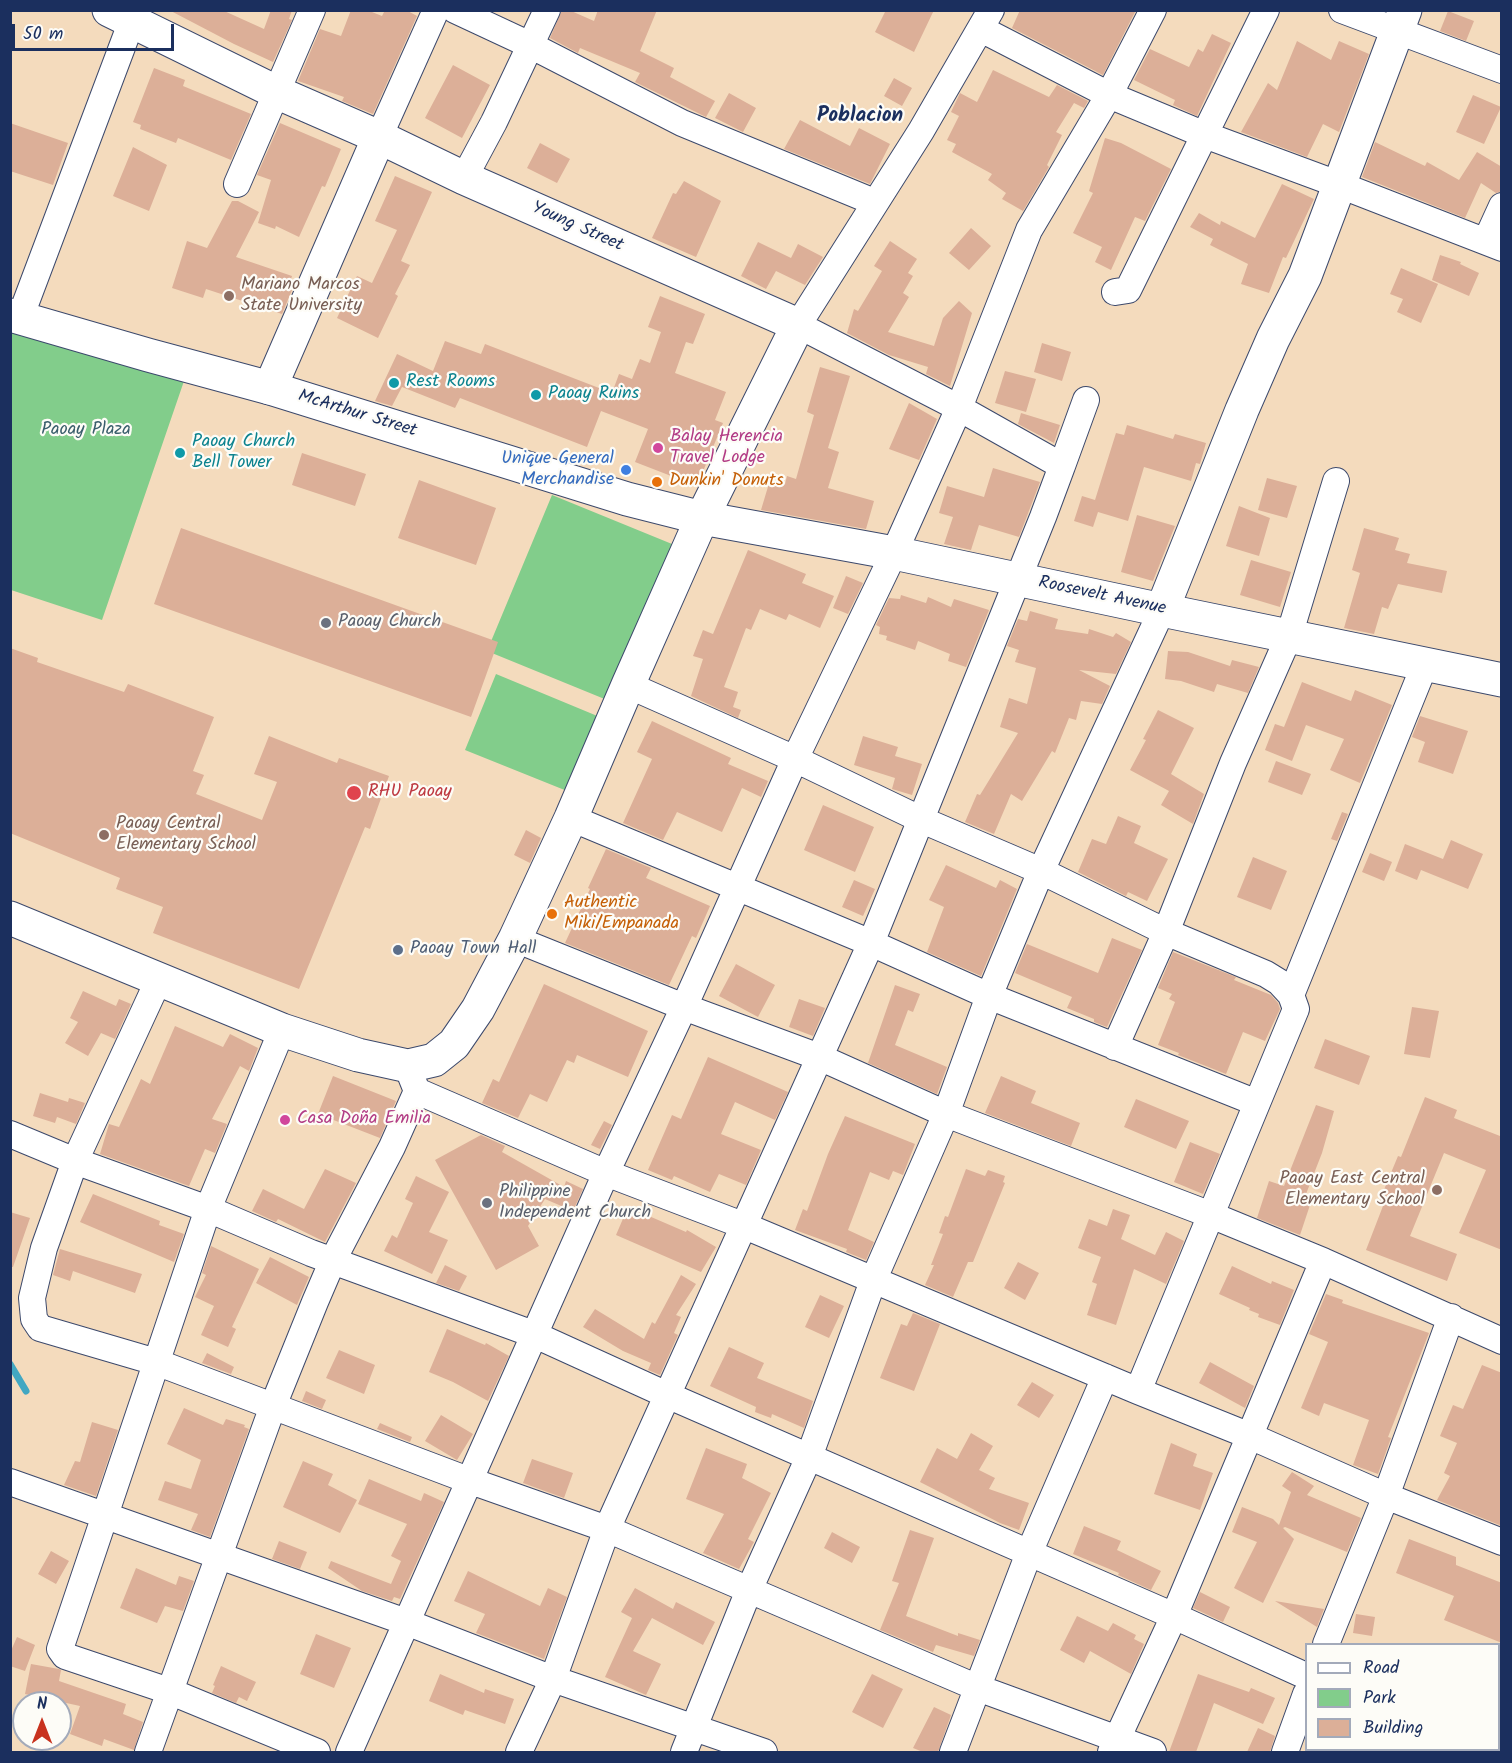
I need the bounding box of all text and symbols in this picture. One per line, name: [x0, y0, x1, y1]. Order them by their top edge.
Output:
scale bar: [15, 12, 177, 50]
text: 50 m: [23, 20, 63, 49]
district label: Poblacion: [817, 104, 903, 130]
street label: Young Street: [528, 198, 626, 258]
place label: Mariano Marcos State University: [241, 275, 362, 318]
marker: Mariano Marcos State University: [222, 289, 236, 303]
place label: Rest Rooms: [406, 372, 495, 394]
marker: Rest Rooms: [387, 376, 401, 390]
place label: Paoay Ruins: [548, 384, 639, 406]
street label: McArthur Street: [295, 387, 419, 443]
marker: Paoay Ruins: [529, 388, 543, 402]
park label: Paoay Plaza: [41, 420, 131, 442]
place label: Balay Herencia Travel Lodge: [670, 427, 783, 470]
place label: Paoay Church Bell Tower: [192, 432, 295, 474]
marker: Balay Herencia Travel Lodge: [651, 441, 665, 455]
marker: Paoay Church Bell Tower: [173, 446, 187, 460]
place label: Unique General Merchandise: [501, 449, 614, 492]
marker: Unique General Merchandise: [619, 463, 633, 477]
place label: Dunkin' Donuts: [669, 471, 784, 493]
marker: Dunkin' Donuts: [650, 475, 664, 489]
street label: Roosevelt Avenue: [1036, 573, 1168, 621]
place label: Paoay Church: [338, 612, 441, 634]
marker: Paoay Church: [319, 616, 333, 630]
place label: RHU Paoay: [368, 782, 452, 804]
marker: RHU Paoay: [345, 784, 363, 802]
place label: Paoay Central Elementary School: [116, 814, 256, 856]
marker: Paoay Central Elementary School: [97, 828, 111, 842]
place label: Authentic Miki/Empanada: [564, 893, 679, 936]
marker: Authentic Miki/Empanada: [545, 907, 559, 921]
place label: Paoay Town Hall: [410, 939, 537, 961]
marker: Paoay Town Hall: [391, 943, 405, 957]
place label: Casa Doña Emilia: [297, 1109, 431, 1131]
marker: Casa Doña Emilia: [278, 1113, 292, 1127]
place label: Paoay East Central Elementary School: [1279, 1169, 1425, 1212]
place label: Philippine Independent Church: [499, 1182, 651, 1224]
marker: Paoay East Central Elementary School: [1430, 1183, 1444, 1197]
marker: Philippine Independent Church: [480, 1196, 494, 1210]
legend: [1305, 1643, 1500, 1751]
text: Road: [1363, 1654, 1399, 1683]
text: Park: [1363, 1684, 1396, 1713]
north arrow: [12, 1691, 72, 1751]
text: N: [37, 1692, 47, 1717]
text: Building: [1363, 1714, 1423, 1743]

